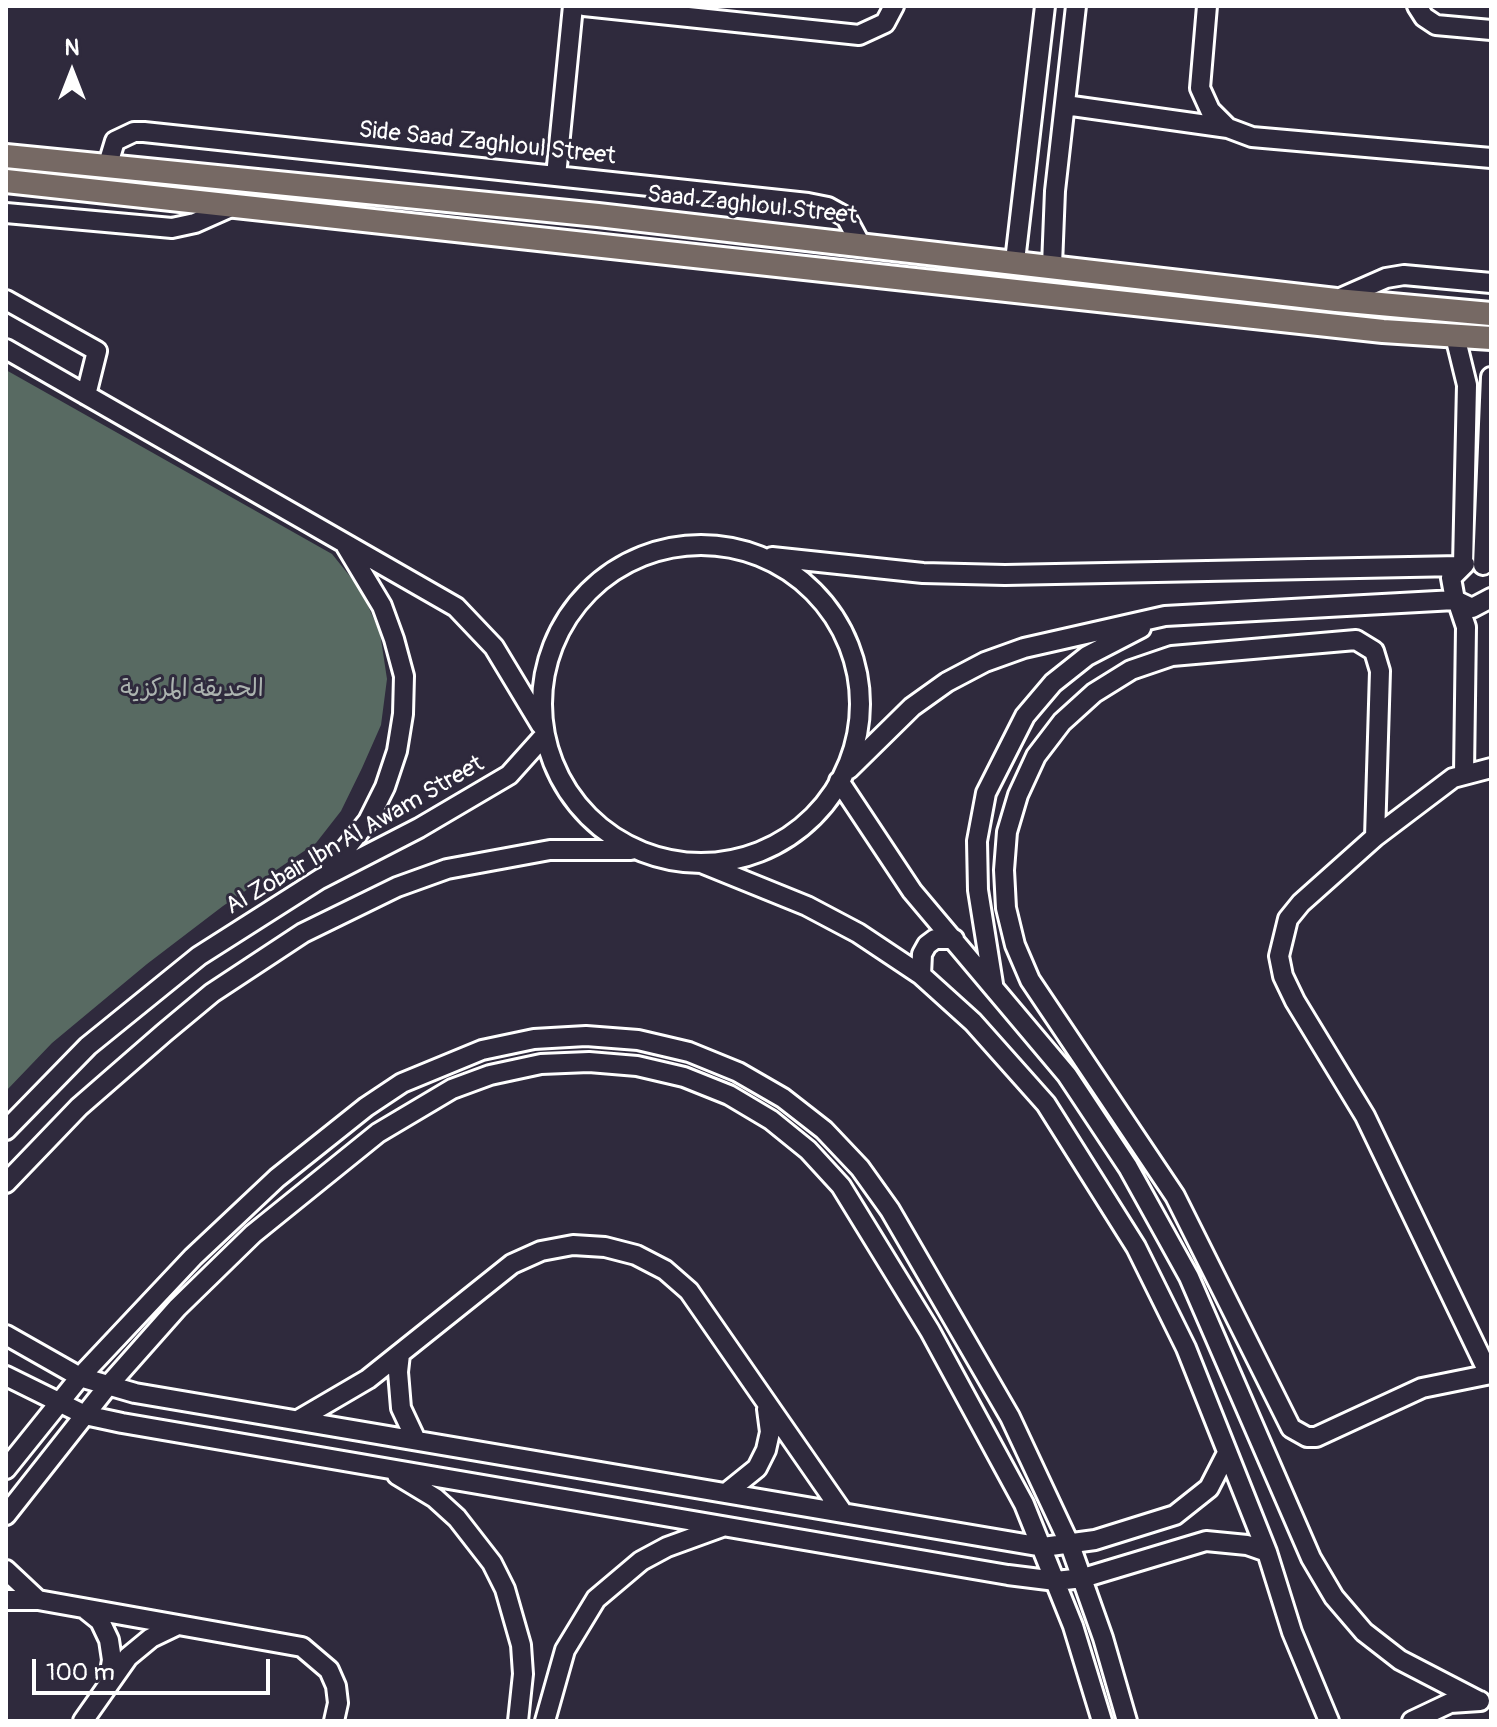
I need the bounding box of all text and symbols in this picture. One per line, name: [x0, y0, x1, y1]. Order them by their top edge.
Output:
north arrow: [32, 32, 112, 112]
text: N: [65, 34, 79, 62]
street label: Side Saad Zaghloul Street: [357, 116, 617, 172]
street label: Saad Zaghloul Street: [646, 181, 858, 231]
park label: الحديقة المركزية: [120, 676, 264, 704]
street label: Al Zobair Ibn Al Awam Street: [221, 750, 489, 922]
scale bar: [36, 1643, 274, 1693]
text: 100 m: [46, 1658, 115, 1687]

